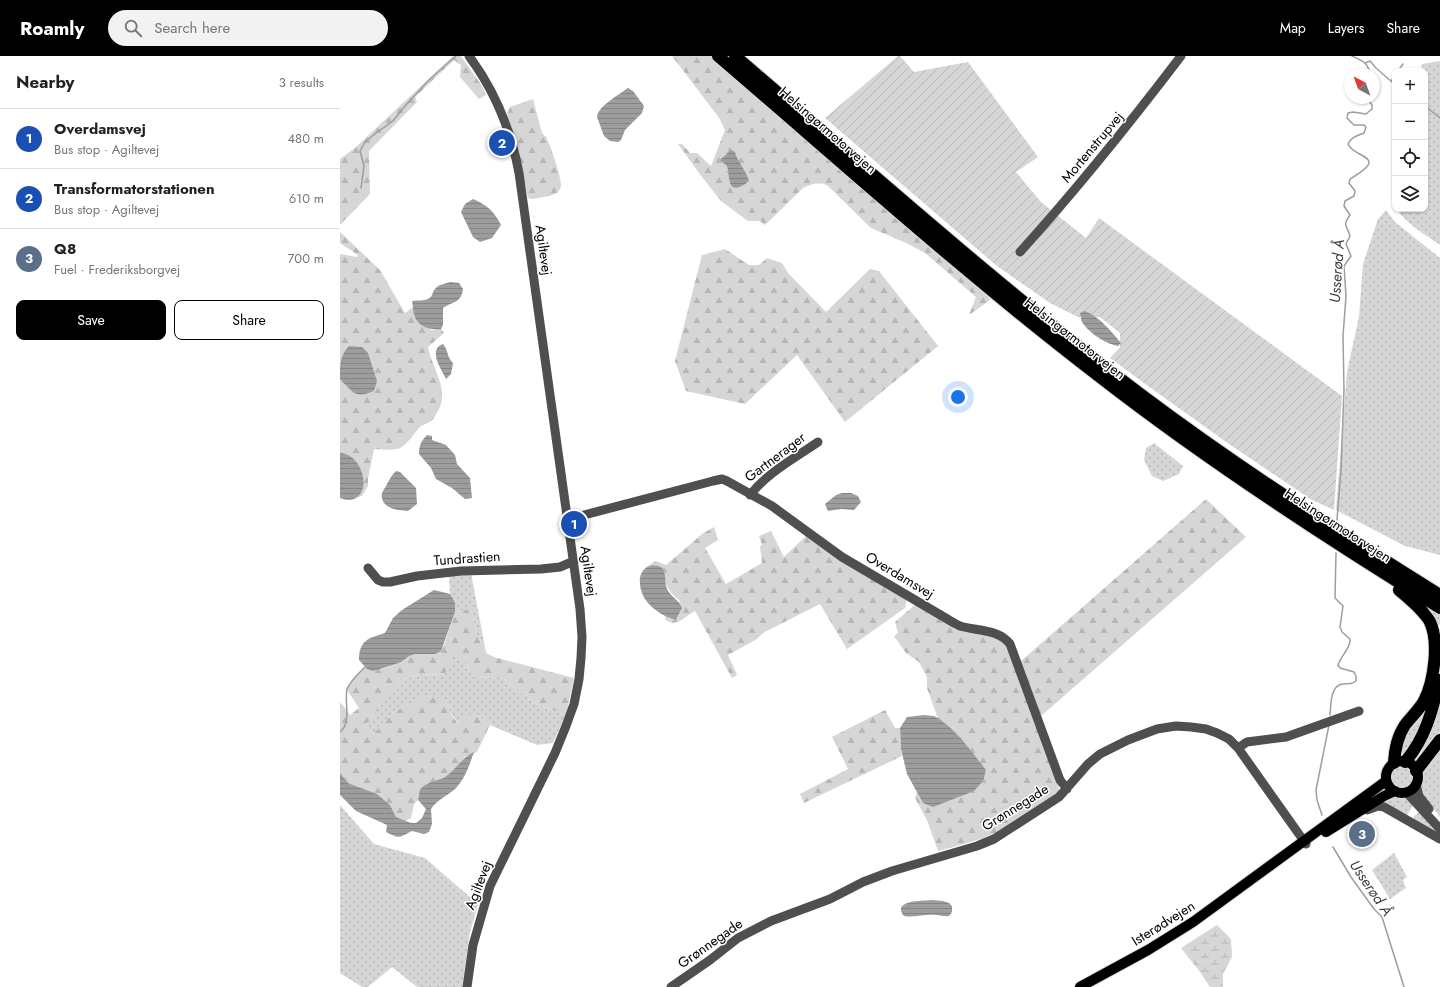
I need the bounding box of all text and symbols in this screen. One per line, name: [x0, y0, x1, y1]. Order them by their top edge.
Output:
search box: [108, 10, 388, 46]
text: Roamly: [20, 15, 84, 42]
icon: search: [122, 17, 144, 39]
text: Search here: [154, 17, 230, 39]
text: Map: [1280, 18, 1306, 38]
text: Layers: [1328, 18, 1364, 38]
text: Share: [1386, 18, 1420, 38]
north arrow: [1344, 68, 1380, 104]
map controls: [1392, 68, 1428, 212]
button: +: [1392, 68, 1428, 104]
text: Nearby: [16, 70, 74, 94]
text: 3 results: [279, 73, 324, 92]
street label: Helsingørmotorvejen: [775, 82, 881, 178]
button: −: [1392, 104, 1428, 140]
street label: Mortenstrupvej: [1056, 107, 1128, 187]
text: Overdamsvej: [54, 118, 146, 140]
pin: 2: [489, 128, 515, 158]
text: 1: [26, 129, 32, 148]
text: 480 m: [287, 129, 324, 148]
text: Bus stop · Agiltevej: [54, 140, 159, 159]
button: locate: [1392, 140, 1428, 176]
button: layers: [1392, 176, 1428, 212]
text: Transformatorstationen: [54, 178, 215, 200]
text: 2: [25, 189, 33, 208]
text: 610 m: [289, 189, 324, 208]
text: Bus stop · Agiltevej: [54, 200, 159, 219]
street label: Agiltevej: [531, 223, 557, 277]
text: Q8: [54, 238, 76, 260]
water label: Usserød Å: [1324, 238, 1350, 304]
text: 3: [25, 249, 33, 268]
text: 700 m: [288, 249, 324, 268]
text: Fuel · Frederiksborgvej: [54, 260, 180, 279]
street label: Helsingørmotorvejen: [1020, 292, 1130, 384]
button: Save: [16, 300, 166, 340]
button: Share: [174, 300, 324, 340]
your location: [948, 387, 968, 407]
street label: Gartnerager: [740, 427, 810, 487]
street label: Helsingørmotorvejen: [1281, 483, 1395, 567]
pin: 1: [561, 509, 587, 539]
street label: Agiltevej: [576, 544, 602, 598]
street label: Tundrastien: [433, 546, 501, 570]
street label: Overdamsvej: [862, 547, 938, 603]
street label: Grønnegade: [978, 779, 1052, 835]
pin: 3: [1349, 819, 1375, 849]
water label: Usserød Å: [1344, 855, 1398, 921]
street label: Agiltevej: [460, 858, 496, 912]
street label: Isterødvejen: [1127, 896, 1199, 950]
street label: Grønnegade: [673, 913, 747, 973]

